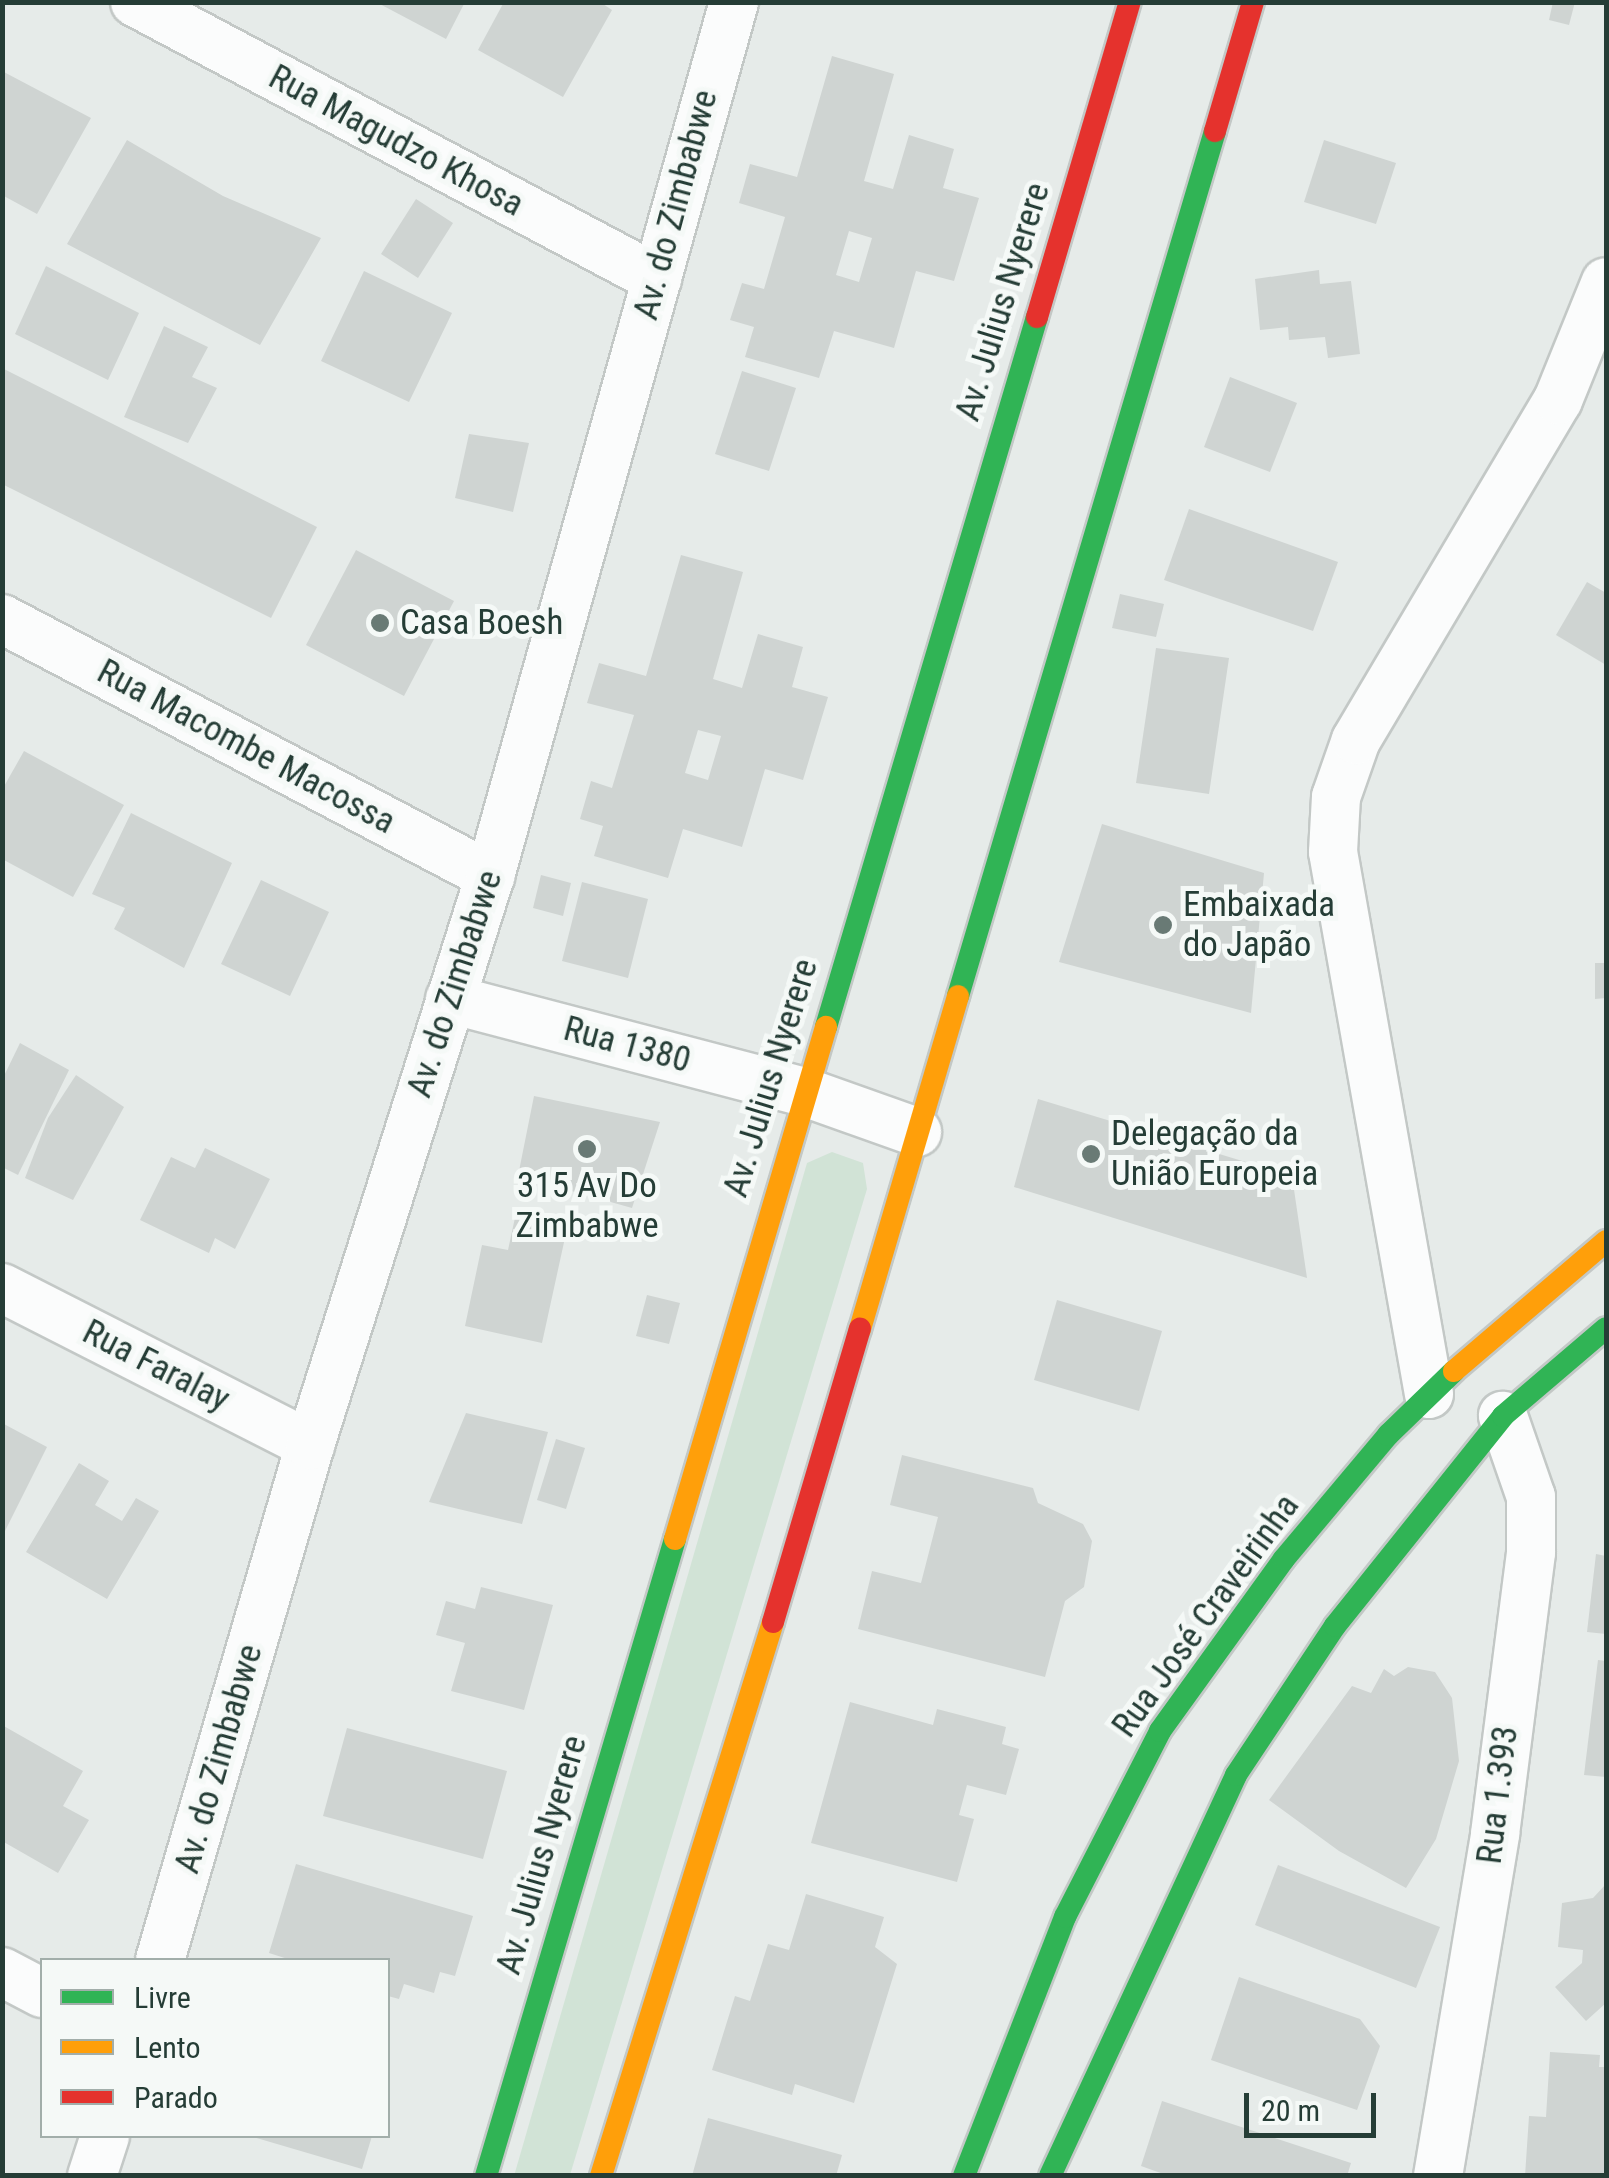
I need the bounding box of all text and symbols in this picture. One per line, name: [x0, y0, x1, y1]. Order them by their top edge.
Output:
street label: Rua Magudzo Khosa: [262, 56, 530, 226]
street label: Av. do Zimbabwe: [625, 86, 727, 324]
street label: Av. Julius Nyerere: [947, 178, 1059, 426]
place label: Casa Boesh: [400, 602, 563, 644]
marker: Casa Boesh: [369, 612, 391, 634]
street label: Rua Macombe Macossa: [90, 651, 402, 843]
street label: Av. do Zimbabwe: [399, 865, 511, 1103]
place label: Embaixada do Japão: [1183, 884, 1335, 966]
marker: Embaixada do Japão: [1152, 914, 1174, 936]
street label: Av. Julius Nyerere: [715, 954, 827, 1202]
street label: Rua 1380: [559, 1008, 695, 1082]
place label: Delegação da União Europeia: [1111, 1113, 1318, 1195]
marker: 315 Av Do Zimbabwe: [576, 1138, 598, 1160]
marker: Delegação da União Europeia: [1080, 1143, 1102, 1165]
place label: 315 Av Do Zimbabwe: [515, 1165, 659, 1247]
street label: Rua Faralay: [76, 1311, 236, 1421]
street label: Rua José Craveirinha: [1104, 1486, 1308, 1746]
street label: Av. do Zimbabwe: [166, 1640, 272, 1878]
street label: Rua 1.393: [1469, 1724, 1527, 1866]
street label: Av. Julius Nyerere: [488, 1731, 596, 1979]
legend: [40, 1958, 390, 2138]
text: Livre: [134, 1980, 191, 2015]
text: Lento: [134, 2030, 201, 2065]
scale bar: [1249, 2073, 1382, 2135]
text: Parado: [134, 2080, 218, 2115]
text: 20 m: [1261, 2093, 1320, 2128]

